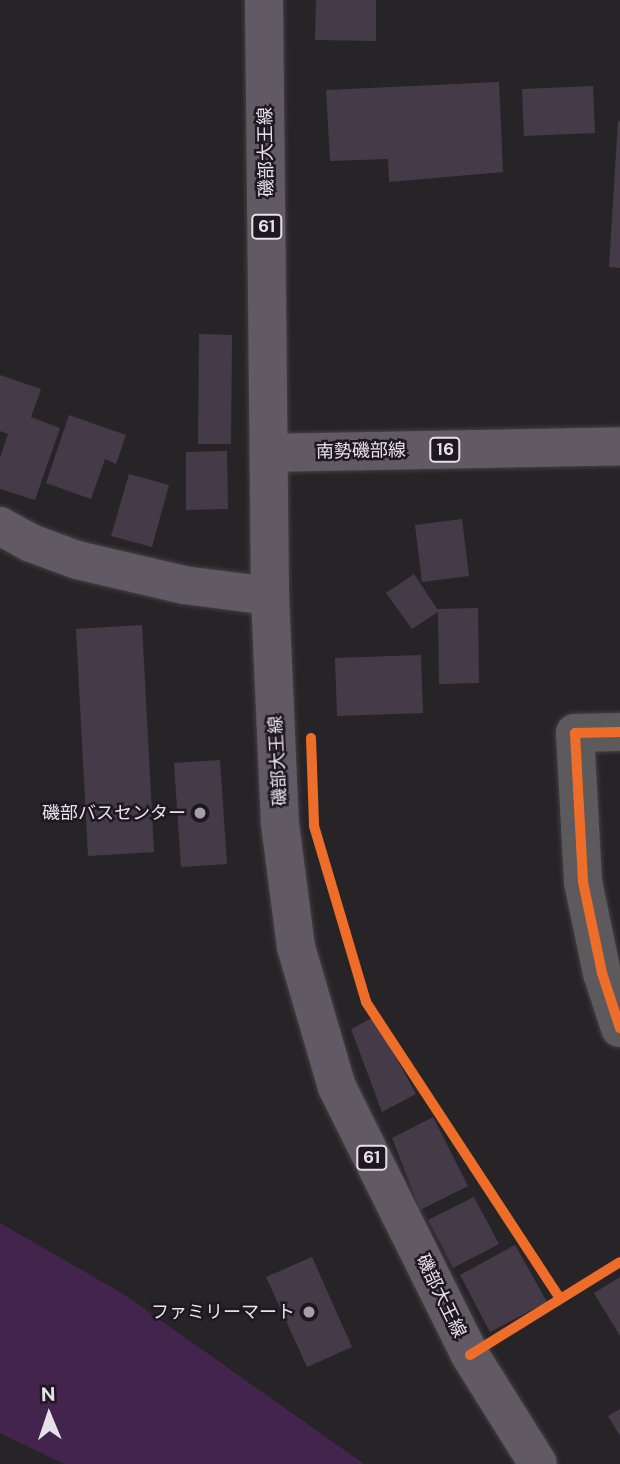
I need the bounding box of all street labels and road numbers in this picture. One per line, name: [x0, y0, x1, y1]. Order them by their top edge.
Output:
street label: 磯部大王線: [254, 107, 278, 197]
road number: 61: [251, 215, 283, 240]
road number: 16: [429, 438, 461, 463]
street label: 南勢磯部線: [316, 439, 406, 463]
street label: 磯部大王線: [265, 715, 291, 807]
road number: 61: [356, 1146, 388, 1170]
street label: 磯部大王線: [412, 1251, 470, 1341]

